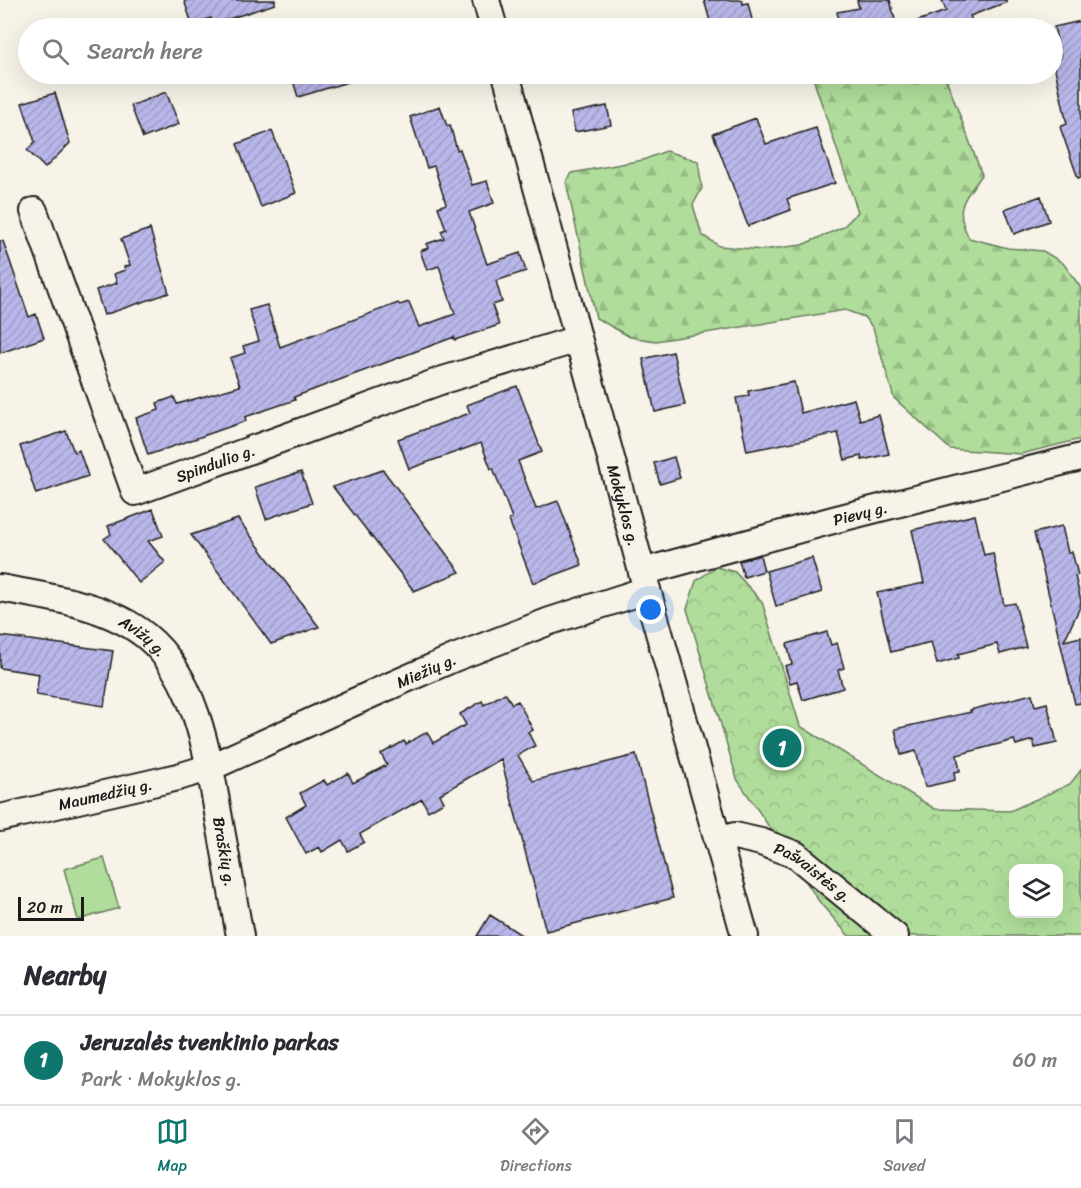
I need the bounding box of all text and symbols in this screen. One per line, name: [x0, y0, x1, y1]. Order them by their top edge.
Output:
search box: [18, 18, 1063, 84]
text: Search here: [87, 32, 203, 71]
icon: search: [39, 35, 72, 68]
street label: Spindulio g.: [172, 436, 259, 491]
street label: Mokyklos g.: [598, 461, 648, 550]
street label: Pievų g.: [830, 493, 891, 534]
your location: [636, 595, 665, 624]
street label: Avižų g.: [113, 607, 175, 664]
street label: Miežių g.: [391, 645, 461, 697]
pin: 1: [762, 726, 802, 771]
street label: Maumedžių g.: [55, 769, 155, 819]
street label: Braškių g.: [204, 815, 245, 889]
street label: Pašvaistės g.: [770, 834, 858, 910]
map controls: [1009, 864, 1063, 918]
button: layers: [1009, 864, 1063, 918]
text: 20 m: [27, 893, 63, 922]
scale bar: [18, 894, 84, 922]
text: Nearby: [24, 952, 106, 998]
text: Jeruzalės tvenkinio parkas: [81, 1023, 339, 1062]
text: 1: [39, 1043, 48, 1078]
text: 60 m: [1012, 1043, 1057, 1078]
text: Park · Mokyklos g.: [81, 1062, 242, 1097]
tab: Map: [156, 1115, 189, 1180]
tab: Directions: [500, 1115, 572, 1180]
tab: Saved: [883, 1115, 925, 1180]

